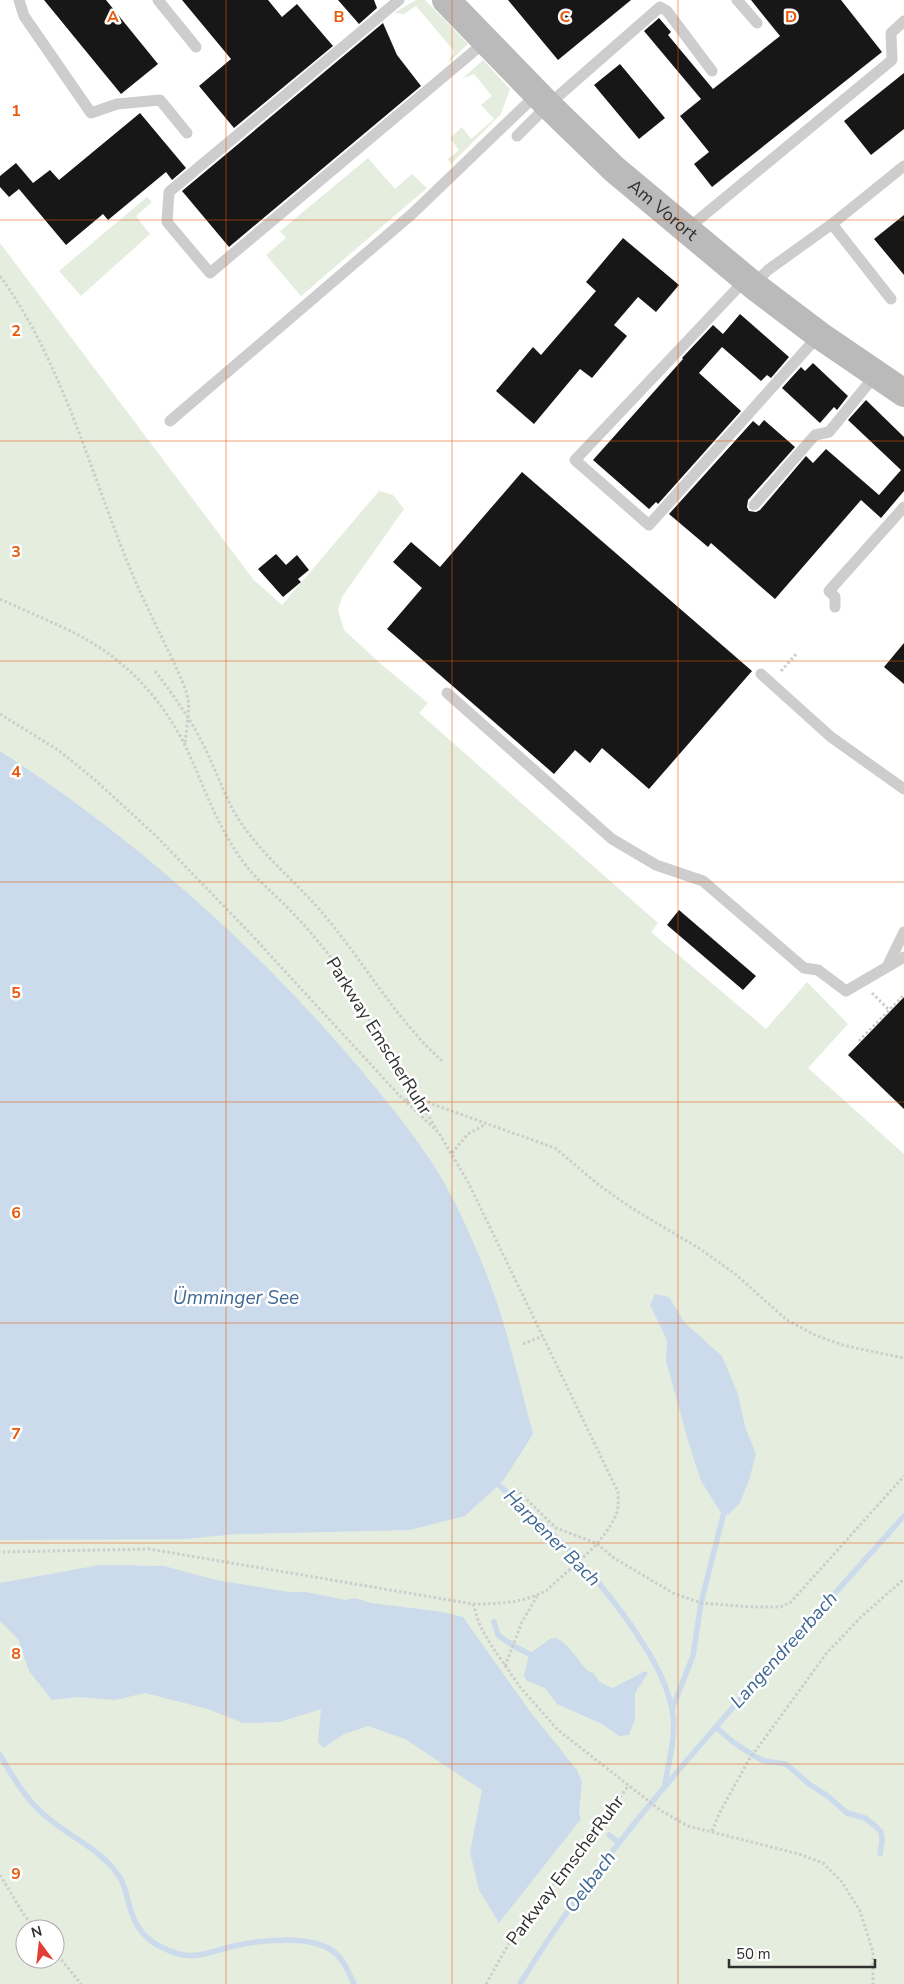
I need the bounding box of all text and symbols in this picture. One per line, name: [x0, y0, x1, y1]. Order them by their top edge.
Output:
text: A: [107, 6, 119, 28]
text: B: [333, 6, 345, 28]
text: C: [560, 6, 571, 28]
text: D: [785, 6, 797, 28]
text: 1: [11, 100, 21, 122]
street label: Am Vorort: [623, 174, 703, 246]
text: 2: [11, 320, 21, 342]
text: 3: [11, 541, 21, 563]
text: 4: [11, 761, 21, 783]
street label: Parkway EmscherRuhr: [321, 953, 438, 1120]
text: 5: [11, 982, 21, 1004]
text: 6: [11, 1202, 21, 1224]
water label: Ümminger See: [173, 1285, 299, 1311]
text: 7: [11, 1423, 21, 1445]
water label: Harpener Bach: [498, 1484, 606, 1592]
water label: Langendreerbach: [725, 1586, 843, 1714]
text: 8: [11, 1643, 21, 1665]
street label: Parkway EmscherRuhr: [501, 1790, 630, 1950]
water label: Oelbach: [558, 1846, 622, 1918]
text: 9: [11, 1863, 21, 1885]
north arrow: [15, 1919, 65, 1969]
text: N: [29, 1921, 44, 1942]
scale bar: [729, 1936, 875, 1968]
text: 50 m: [736, 1944, 771, 1964]

